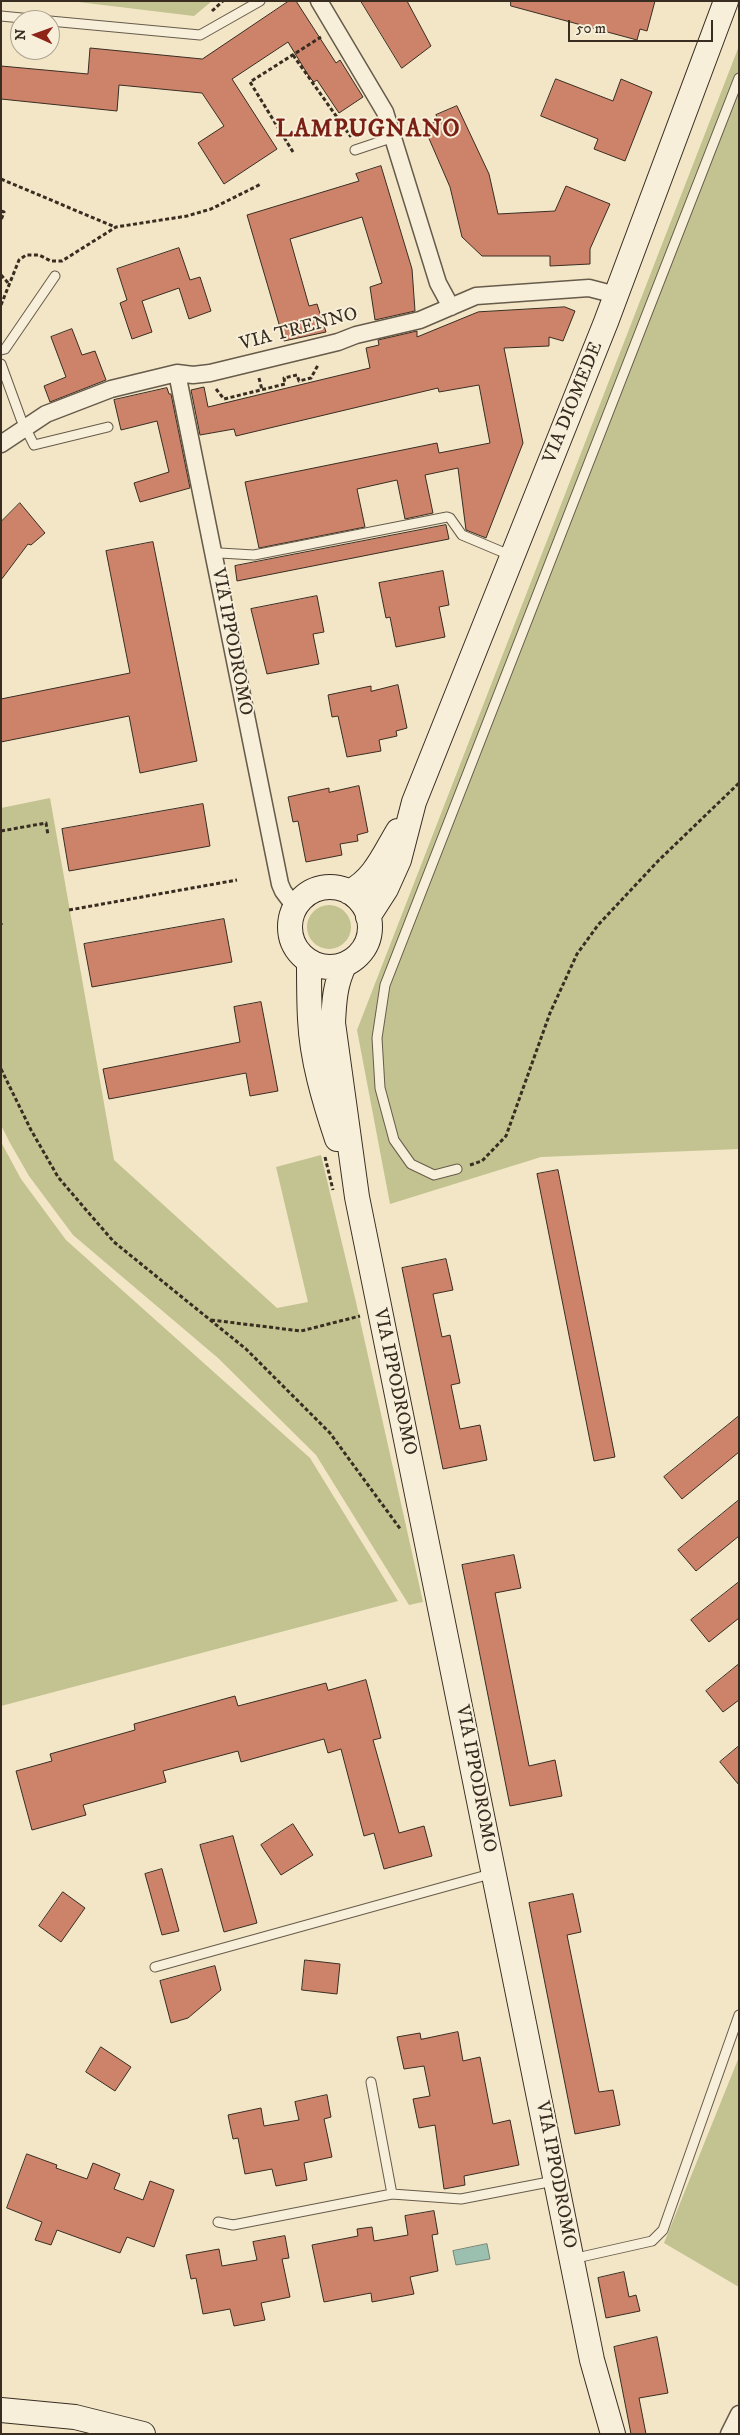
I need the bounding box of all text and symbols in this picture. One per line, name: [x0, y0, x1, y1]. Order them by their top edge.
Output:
north arrow: [10, 10, 60, 60]
scale bar: [570, 10, 715, 42]
text: 50 m: [576, 19, 606, 38]
text: N: [12, 28, 30, 41]
district label: LAMPUGNANO: [274, 117, 462, 145]
street label: VIA TRENNO: [238, 303, 360, 357]
street label: VIA DIOMEDE: [539, 339, 609, 467]
street label: VIA IPPODROMO: [206, 566, 256, 718]
street label: VIA IPPODROMO: [367, 1306, 421, 1458]
street label: VIA IPPODROMO: [450, 1703, 500, 1855]
street label: VIA IPPODROMO: [530, 2099, 580, 2251]

